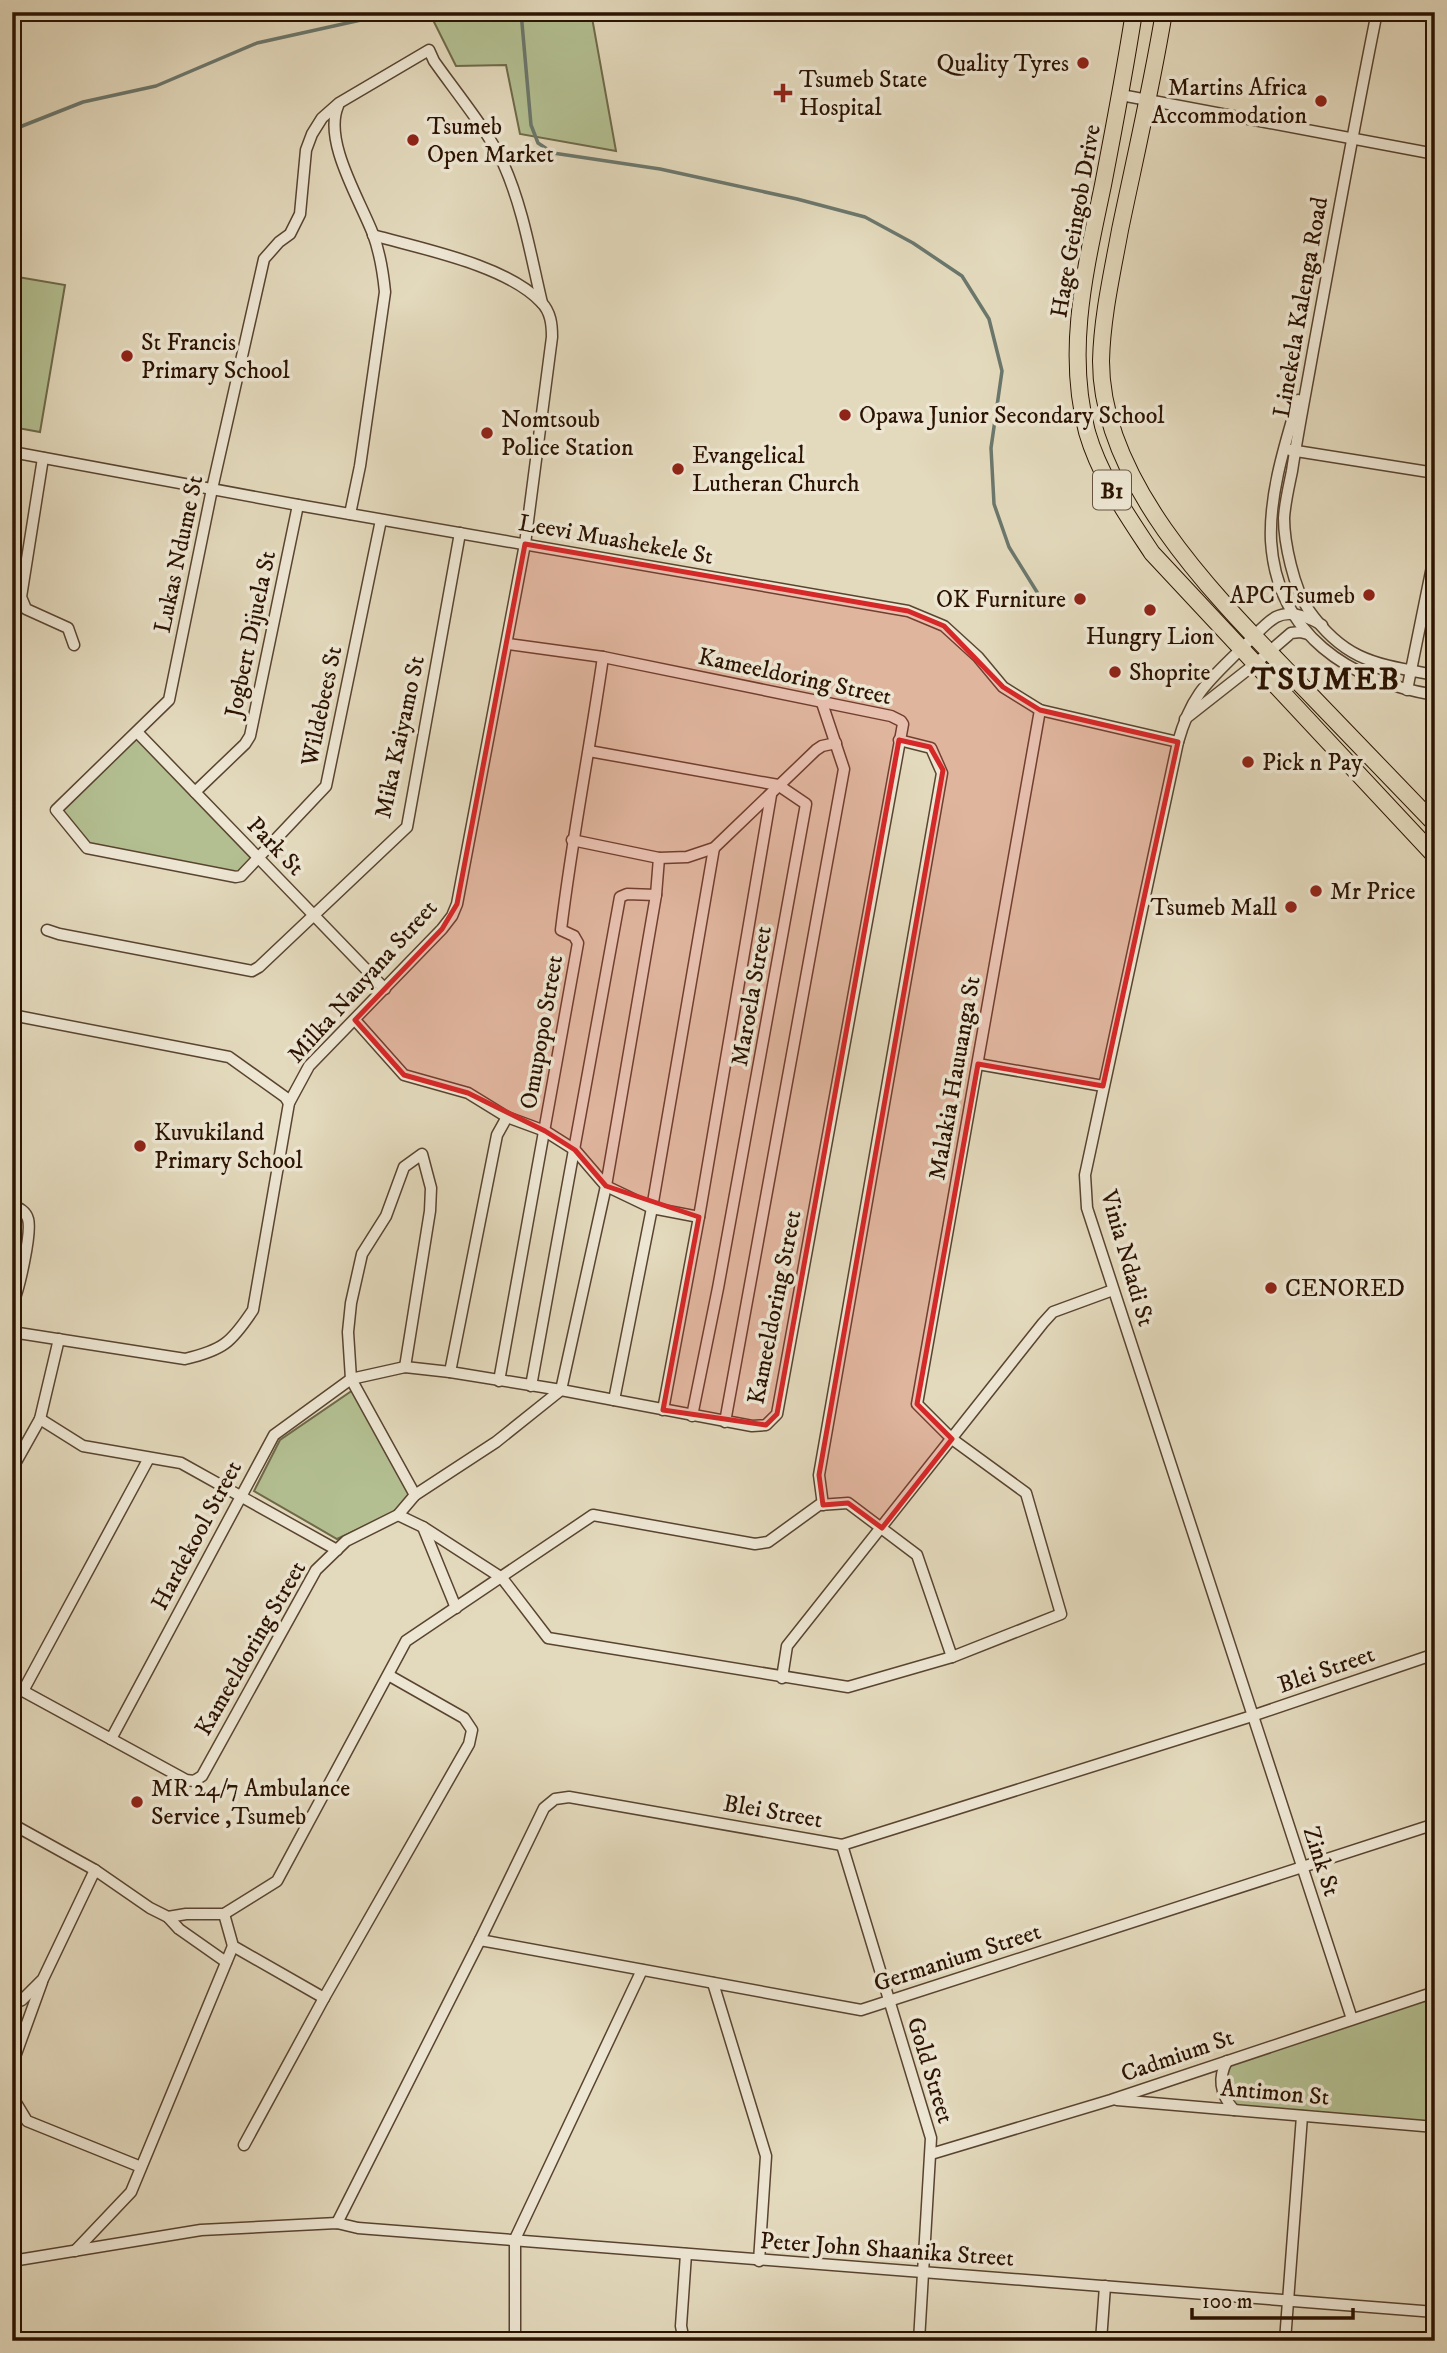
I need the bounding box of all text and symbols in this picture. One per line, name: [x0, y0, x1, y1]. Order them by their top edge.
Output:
place label: Quality Tyres: [937, 49, 1069, 79]
marker: Quality Tyres: [1075, 55, 1091, 71]
place label: Tsumeb State Hospital: [799, 65, 927, 123]
place label: Martins Africa Accommodation: [1151, 73, 1308, 131]
marker: Tsumeb State Hospital: [773, 83, 793, 103]
marker: Martins Africa Accommodation: [1313, 93, 1329, 109]
place label: Tsumeb Open Market: [427, 112, 554, 170]
street label: Hage Geingob Drive: [1044, 122, 1108, 320]
marker: Tsumeb Open Market: [405, 132, 421, 148]
street label: Linekela Kalenga Road: [1267, 195, 1335, 420]
place label: St Francis Primary School: [141, 328, 290, 386]
marker: St Francis Primary School: [119, 348, 135, 364]
place label: Opawa Junior Secondary School: [859, 401, 1165, 431]
place label: Nomtsoub Police Station: [501, 405, 634, 463]
marker: Opawa Junior Secondary School: [837, 407, 853, 423]
marker: Nomtsoub Police Station: [479, 425, 495, 441]
place label: Evangelical Lutheran Church: [692, 441, 860, 499]
marker: Evangelical Lutheran Church: [670, 461, 686, 477]
road number: B1: [1093, 470, 1131, 510]
street label: Lukas Ndume St: [148, 472, 210, 636]
street label: Leevi Muashekele St: [516, 508, 716, 572]
street label: Jogbert Dijuela St: [218, 548, 283, 722]
place label: APC Tsumeb: [1230, 581, 1355, 611]
place label: OK Furniture: [936, 585, 1066, 615]
marker: APC Tsumeb: [1361, 587, 1377, 603]
marker: OK Furniture: [1072, 591, 1088, 607]
marker: Hungry Lion: [1142, 602, 1158, 618]
place label: Hungry Lion: [1086, 622, 1215, 652]
street label: Kameeldoring Street: [695, 642, 895, 712]
street label: Wildebees St: [294, 643, 349, 770]
street label: Mika Kaiyamo St: [368, 653, 432, 821]
place label: Shoprite: [1129, 658, 1210, 688]
district label: TSUMEB: [1250, 660, 1401, 700]
marker: Shoprite: [1107, 664, 1123, 680]
place label: Pick n Pay: [1262, 748, 1363, 778]
marker: Pick n Pay: [1240, 754, 1256, 770]
street label: Park St: [240, 811, 311, 883]
place label: Mr Price: [1330, 877, 1415, 907]
marker: Mr Price: [1308, 883, 1324, 899]
street label: Milka Nauyana Street: [281, 893, 444, 1070]
place label: Tsumeb Mall: [1150, 893, 1278, 923]
marker: Tsumeb Mall: [1283, 899, 1299, 915]
street label: Maroela Street: [725, 923, 779, 1069]
street label: Omupopo Street: [514, 953, 570, 1112]
street label: Malakia Hauuanga St: [922, 974, 988, 1182]
place label: Kuvukiland Primary School: [154, 1118, 303, 1176]
marker: Kuvukiland Primary School: [132, 1138, 148, 1154]
street label: Vinia Ndadi St: [1093, 1186, 1161, 1330]
street label: Kameeldoring Street: [741, 1207, 809, 1407]
place label: CENORED: [1285, 1274, 1405, 1304]
marker: CENORED: [1263, 1280, 1279, 1296]
street label: Hardekool Street: [145, 1455, 249, 1615]
street label: Kameeldoring Street: [189, 1555, 313, 1741]
street label: Blei Street: [1274, 1639, 1379, 1700]
place label: MR 24/7 Ambulance Service ,Tsumeb: [151, 1774, 350, 1832]
street label: Blei Street: [721, 1789, 825, 1836]
marker: MR 24/7 Ambulance Service ,Tsumeb: [129, 1794, 145, 1810]
street label: Zink St: [1296, 1823, 1346, 1900]
street label: Germanium Street: [870, 1917, 1045, 1999]
street label: Gold Street: [900, 2014, 960, 2127]
street label: Cadmium St: [1117, 2023, 1238, 2089]
street label: Antimon St: [1219, 2073, 1331, 2113]
street label: Peter John Shaanika Street: [759, 2226, 1015, 2274]
scale bar: [1192, 2276, 1352, 2320]
text: 100 m: [1202, 2289, 1253, 2315]

